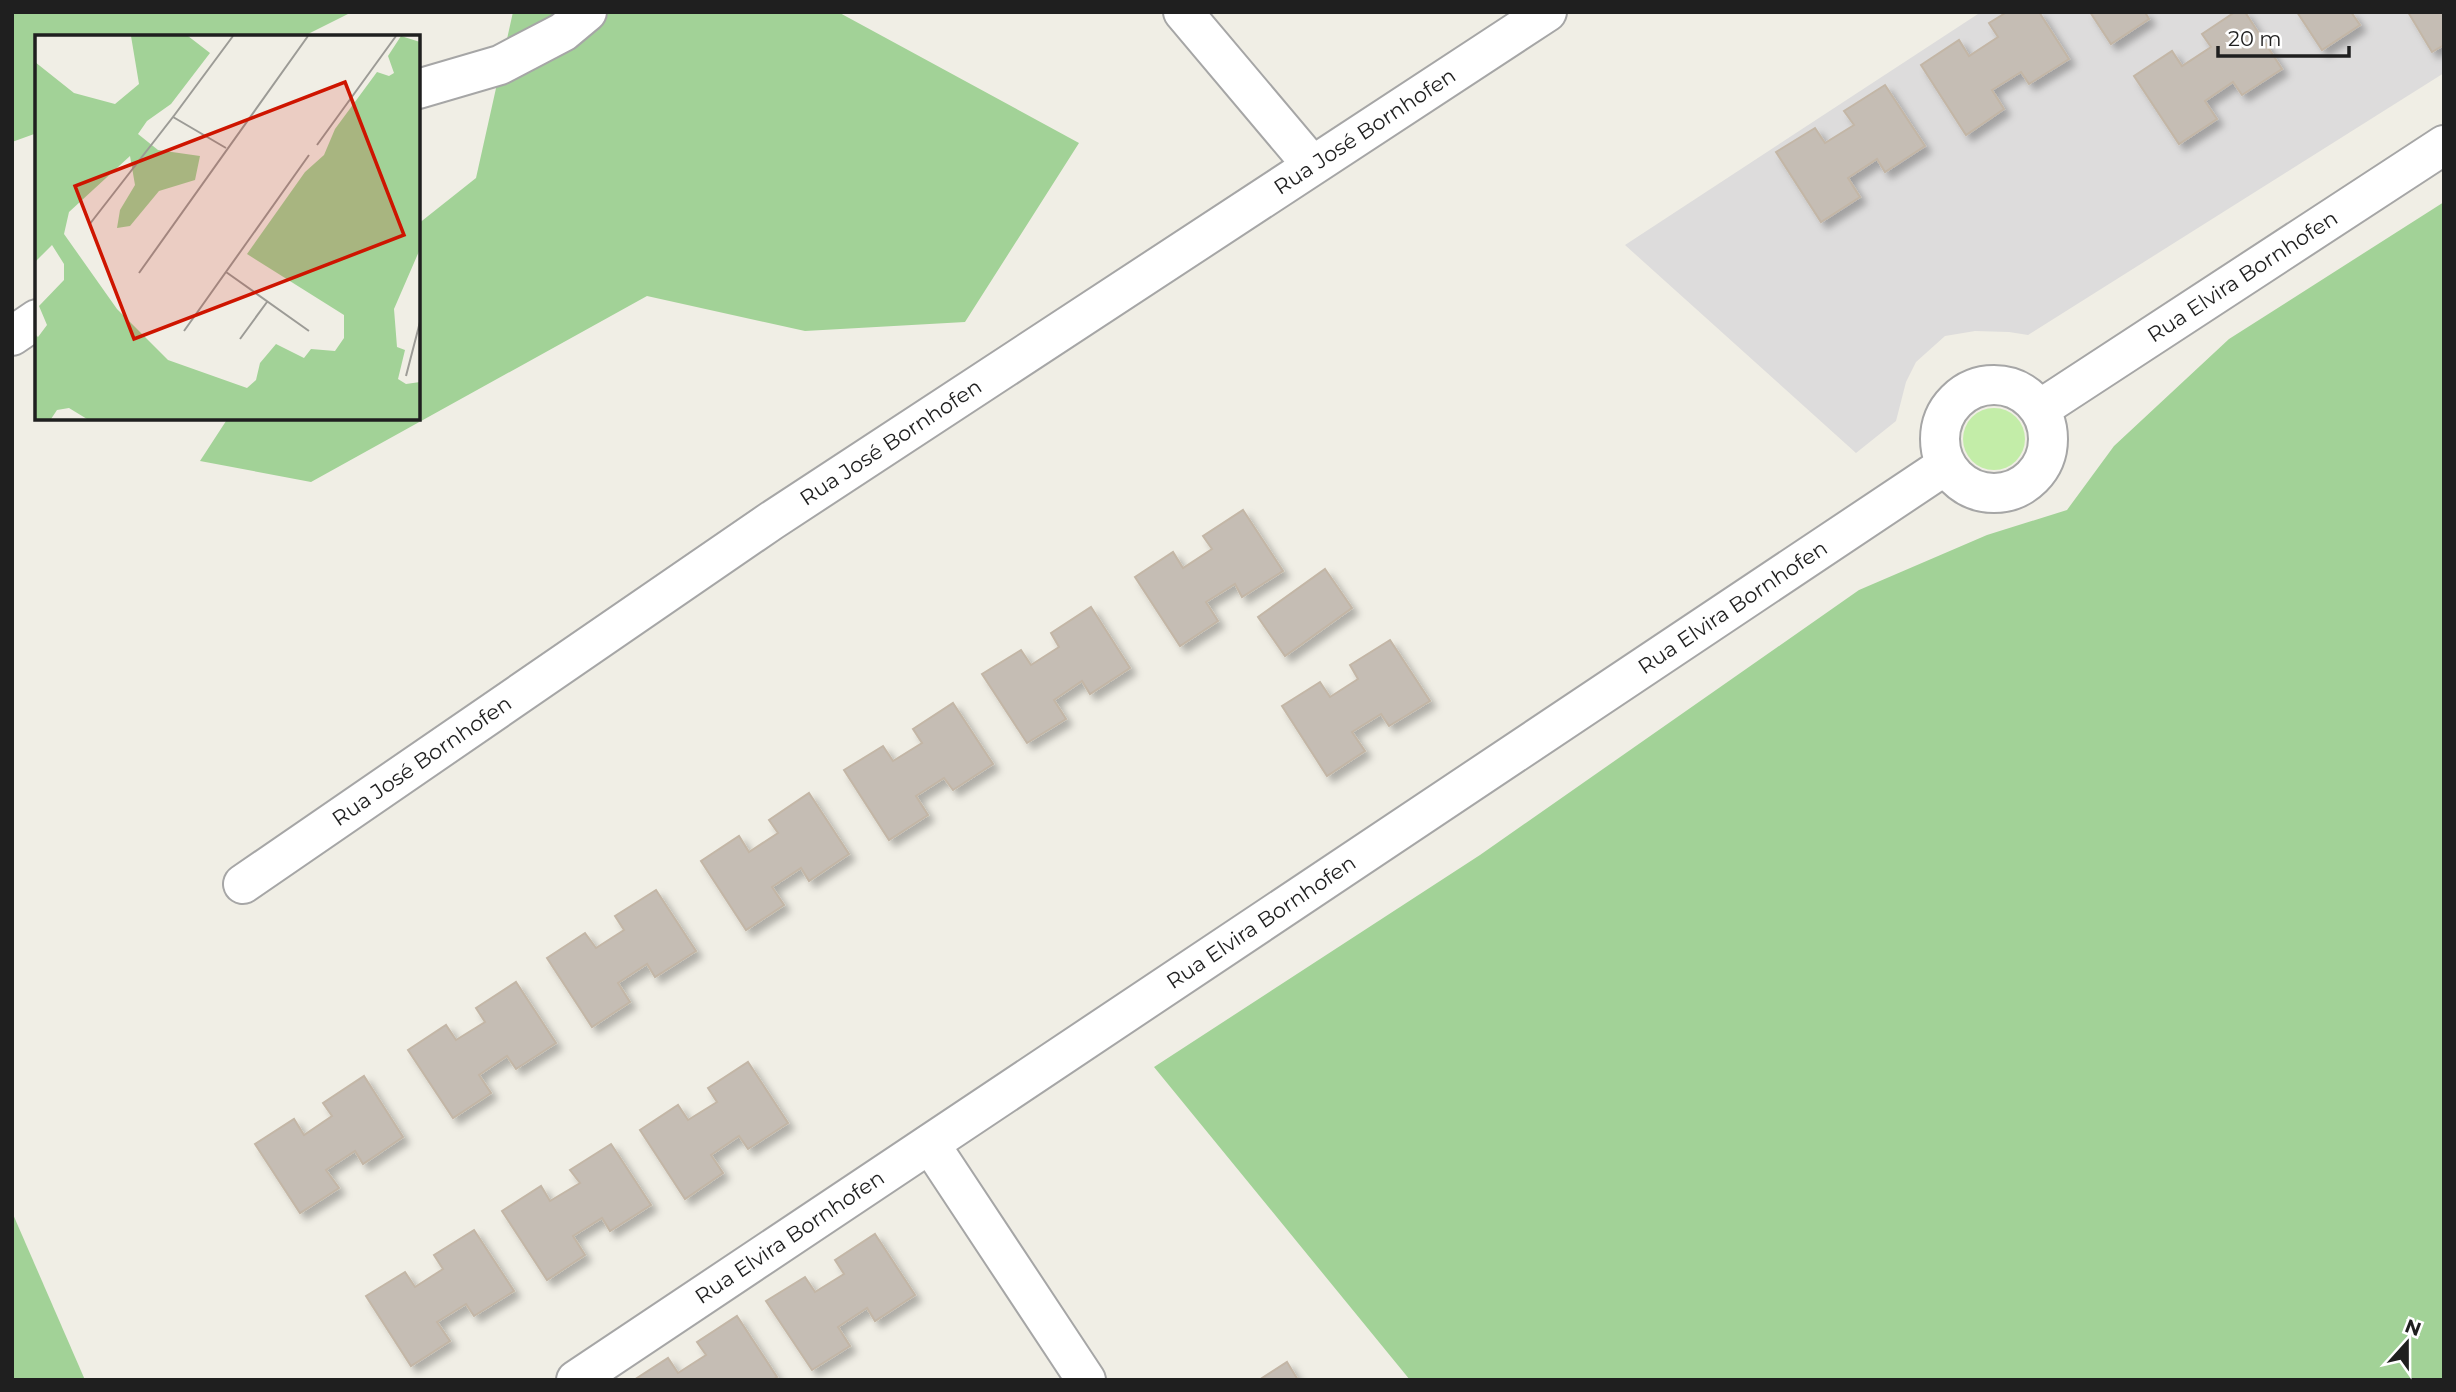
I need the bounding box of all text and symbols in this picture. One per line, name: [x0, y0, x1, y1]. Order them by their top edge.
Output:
scale bar: [2218, 14, 2349, 58]
text: 20 m: [2228, 26, 2282, 51]
inset map: [35, 35, 420, 420]
street label: Rua José Bornhofen: [1269, 62, 1460, 200]
street label: Rua Elvira Bornhofen: [2142, 205, 2342, 347]
street label: Rua José Bornhofen: [795, 373, 986, 511]
street label: Rua Elvira Bornhofen: [1633, 535, 1832, 679]
street label: Rua José Bornhofen: [327, 690, 516, 831]
street label: Rua Elvira Bornhofen: [1162, 850, 1360, 994]
street label: Rua Elvira Bornhofen: [690, 1165, 889, 1309]
north arrow: [2372, 1308, 2442, 1378]
text: N: [2402, 1314, 2424, 1341]

